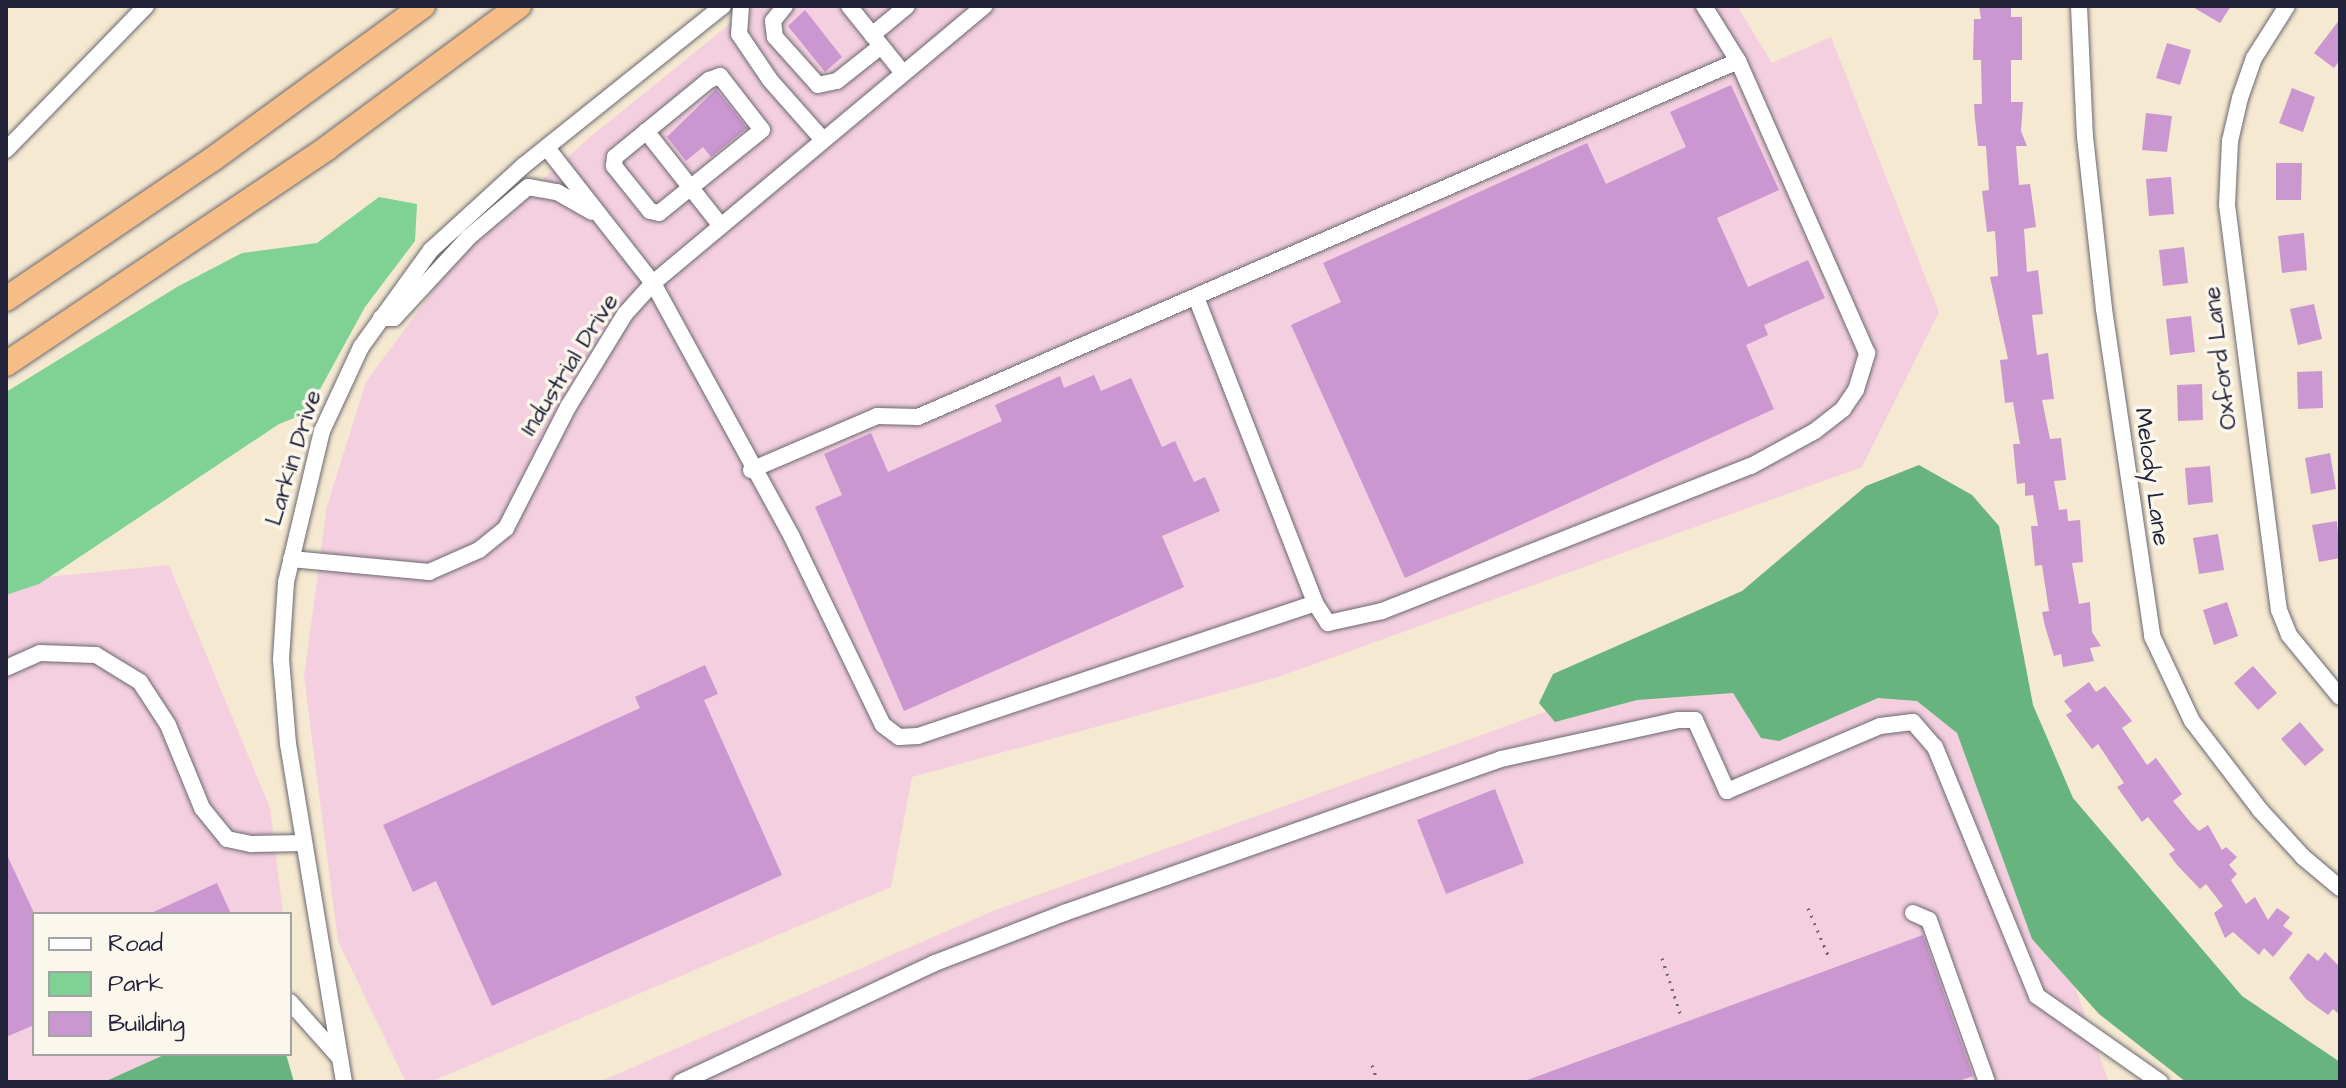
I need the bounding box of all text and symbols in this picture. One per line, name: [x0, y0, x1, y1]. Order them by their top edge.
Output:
street label: Oxford Lane: [2198, 285, 2244, 431]
street label: Industrial Drive: [515, 289, 625, 441]
street label: Larkin Drive: [260, 387, 328, 529]
street label: Melody Lane: [2127, 406, 2175, 548]
legend: [32, 912, 292, 1056]
text: Road: [108, 927, 163, 961]
text: Park: [108, 967, 164, 1001]
text: Building: [108, 1007, 185, 1041]

